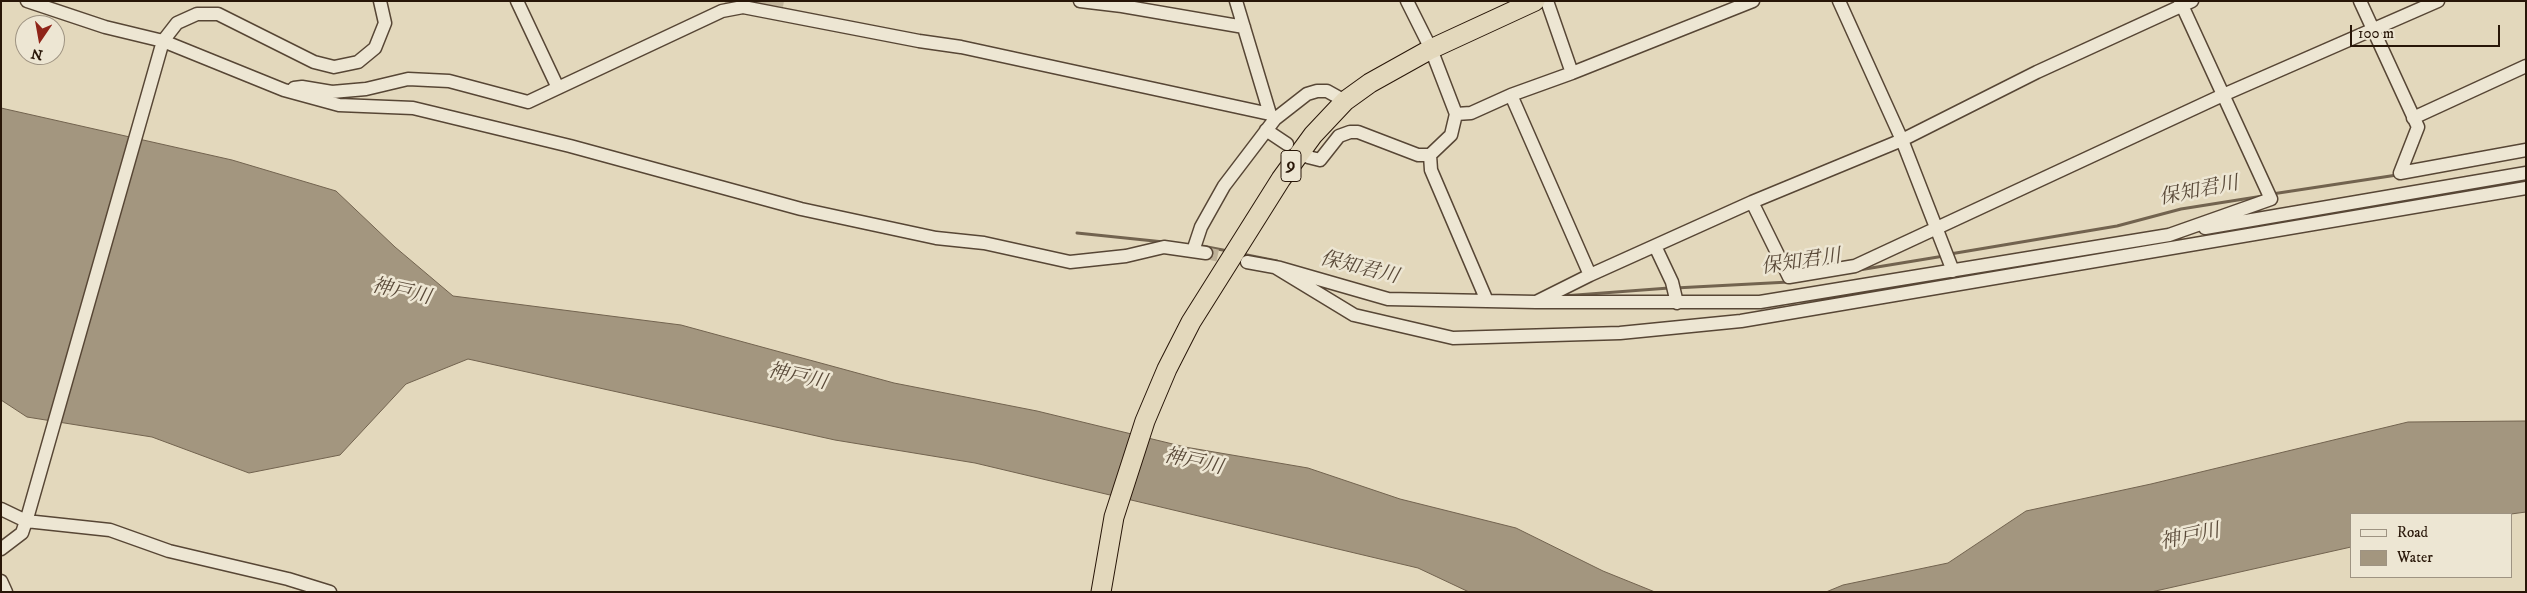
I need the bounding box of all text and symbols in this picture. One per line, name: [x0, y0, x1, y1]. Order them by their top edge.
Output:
north arrow: [15, 15, 65, 65]
scale bar: [2352, 15, 2502, 47]
text: 100 m: [2358, 24, 2394, 43]
text: N: [30, 44, 45, 64]
road number: 9: [1281, 150, 1301, 182]
water label: 保知君川: [2157, 173, 2241, 211]
water label: 保知君川: [1760, 246, 1842, 280]
water label: 保知君川: [1317, 248, 1401, 290]
water label: 神戸川: [369, 275, 433, 311]
water label: 神戸川: [765, 360, 829, 396]
water label: 神戸川: [1161, 445, 1225, 481]
legend: [2350, 513, 2512, 578]
water label: 神戸川: [2158, 520, 2222, 556]
text: Road: [2397, 523, 2428, 542]
text: Water: [2397, 548, 2433, 567]

